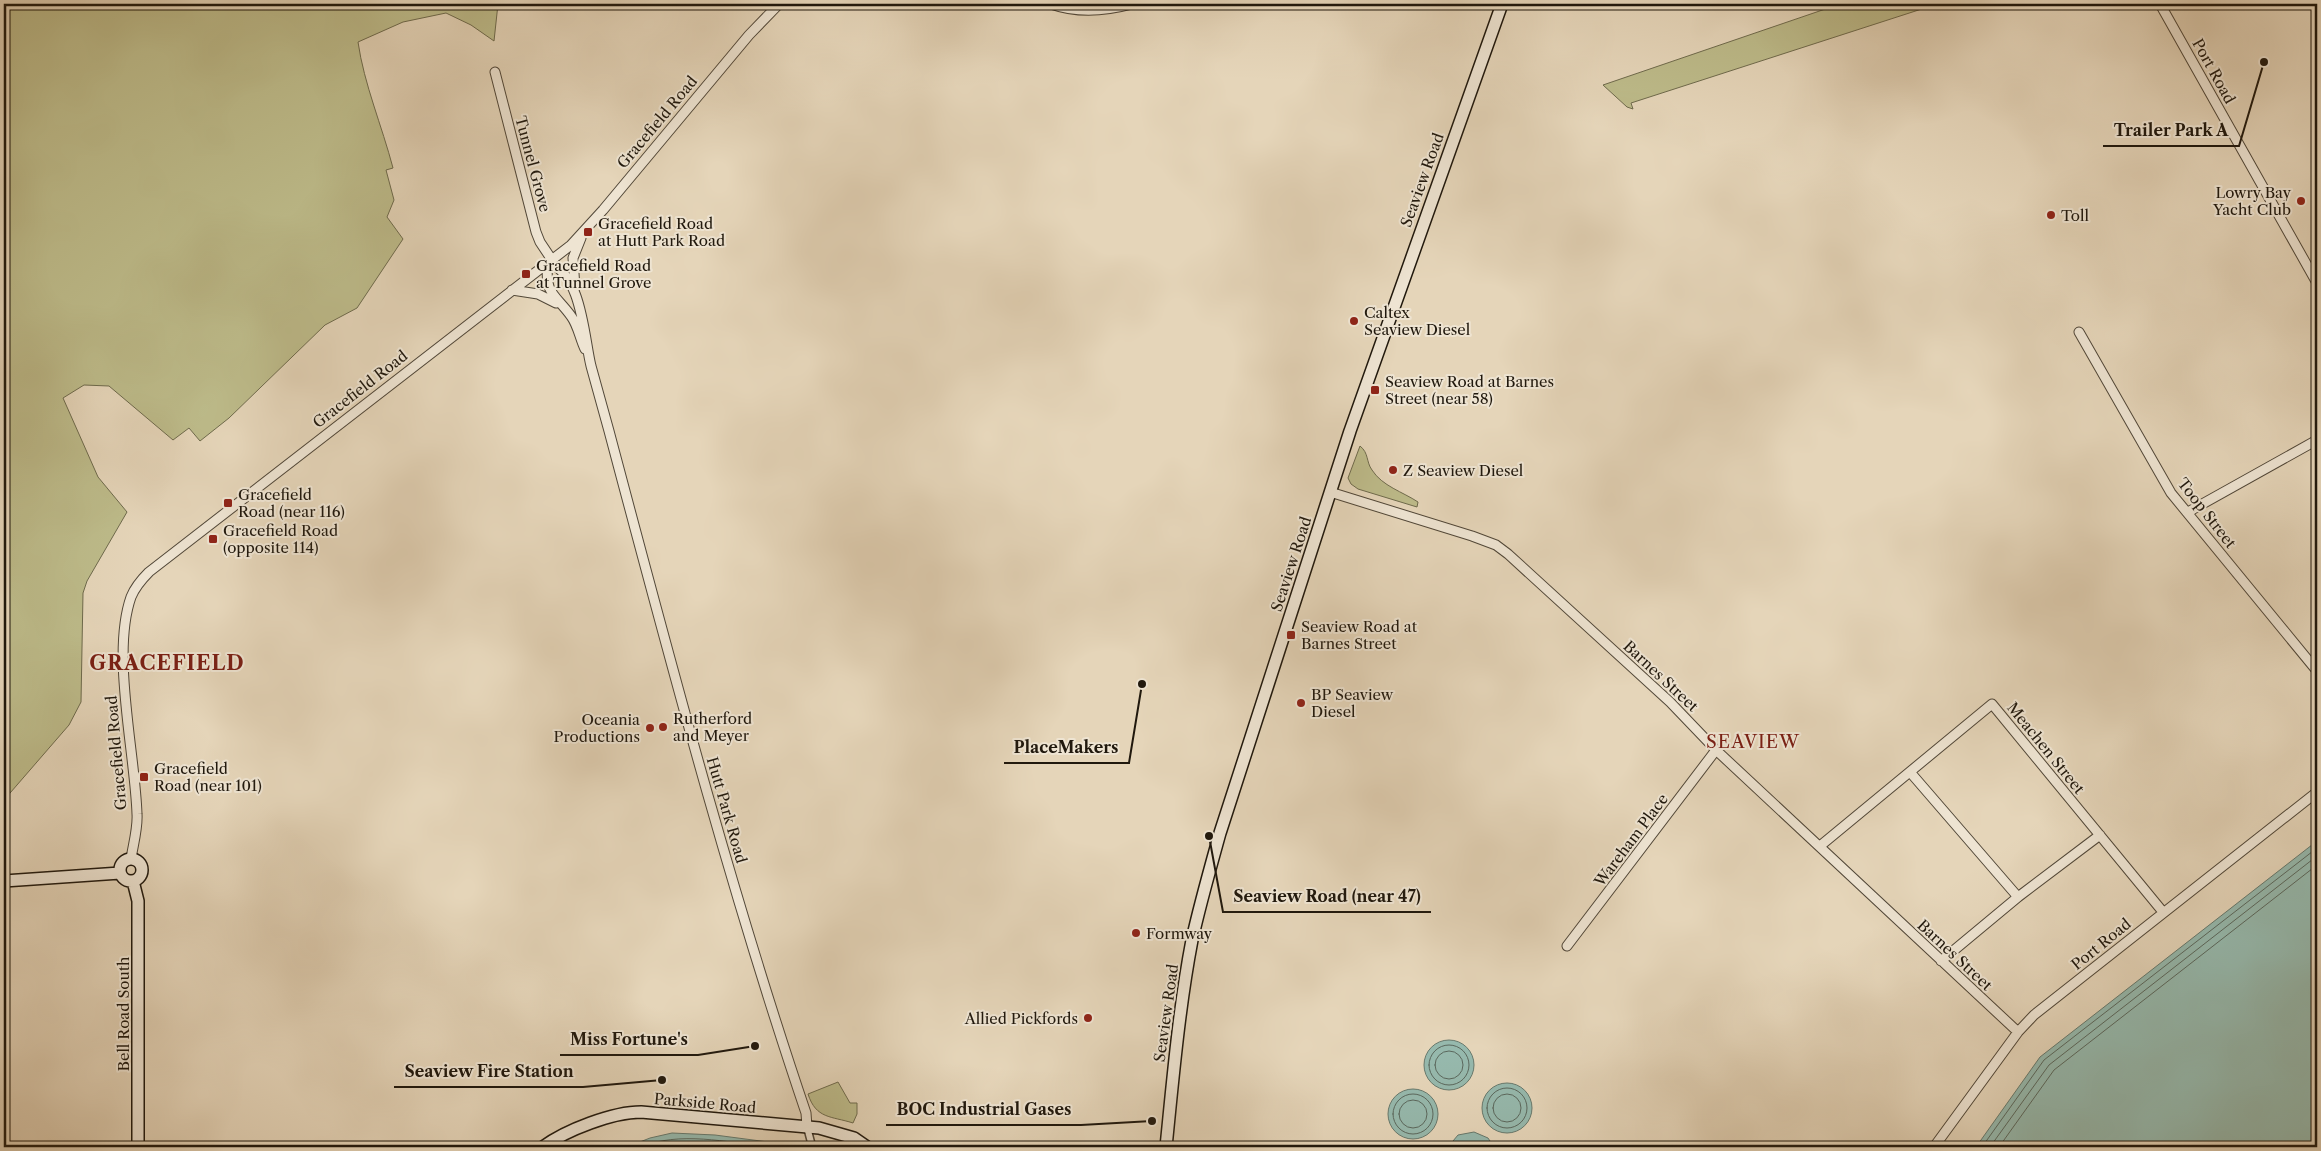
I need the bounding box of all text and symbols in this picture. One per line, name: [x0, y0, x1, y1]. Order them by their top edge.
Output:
street label: Port Road: [2188, 35, 2240, 107]
street label: Gracefield Road: [613, 72, 701, 172]
street label: Tunnel Grove: [511, 114, 555, 214]
callout: Trailer Park A: [2103, 115, 2239, 146]
text: Trailer Park A: [2114, 120, 2229, 140]
street label: Seaview Road: [1396, 130, 1448, 230]
place label: Lowry Bay Yacht Club: [2212, 183, 2292, 219]
marker: Lowry Bay Yacht Club: [2295, 195, 2307, 207]
place label: Toll: [2061, 206, 2089, 225]
marker: Toll: [2045, 209, 2057, 221]
place label: Gracefield Road at Hutt Park Road: [598, 214, 725, 250]
marker: Gracefield Road at Hutt Park Road: [582, 226, 594, 238]
place label: Gracefield Road at Tunnel Grove: [536, 256, 651, 292]
marker: Gracefield Road at Tunnel Grove: [520, 268, 532, 280]
place label: Caltex Seaview Diesel: [1364, 303, 1471, 339]
marker: Caltex Seaview Diesel: [1348, 315, 1360, 327]
street label: Gracefield Road: [309, 346, 411, 432]
place label: Seaview Road at Barnes Street (near 58): [1385, 372, 1554, 408]
marker: Seaview Road at Barnes Street (near 58): [1369, 384, 1381, 396]
place label: Z Seaview Diesel: [1403, 461, 1524, 480]
marker: Z Seaview Diesel: [1387, 464, 1399, 476]
street label: Toop Street: [2174, 474, 2241, 552]
place label: Gracefield Road (near 116): [238, 485, 345, 521]
marker: Gracefield Road (near 116): [222, 497, 234, 509]
street label: Seaview Road: [1267, 514, 1315, 614]
place label: Gracefield Road (opposite 114): [223, 521, 338, 557]
marker: Gracefield Road (opposite 114): [207, 533, 219, 545]
place label: Seaview Road at Barnes Street: [1301, 617, 1418, 653]
marker: Seaview Road at Barnes Street: [1285, 629, 1297, 641]
street label: Barnes Street: [1620, 636, 1703, 716]
district label: GRACEFIELD: [89, 651, 245, 675]
place label: BP Seaview Diesel: [1311, 685, 1394, 721]
street label: Gracefield Road: [102, 695, 130, 811]
marker: BP Seaview Diesel: [1295, 697, 1307, 709]
street label: Meachen Street: [2003, 698, 2089, 798]
place label: Rutherford and Meyer: [673, 709, 752, 745]
place label: Oceania Productions: [554, 710, 640, 746]
marker: Rutherford and Meyer: [657, 721, 669, 733]
marker: Oceania Productions: [644, 722, 656, 734]
district label: SEAVIEW: [1706, 731, 1800, 753]
callout: PlaceMakers: [1004, 732, 1129, 763]
text: PlaceMakers: [1013, 737, 1119, 757]
street label: Hutt Park Road: [703, 755, 751, 865]
place label: Gracefield Road (near 101): [154, 759, 262, 795]
marker: Gracefield Road (near 101): [138, 771, 150, 783]
street label: Wareham Place: [1589, 790, 1672, 891]
callout: Seaview Road (near 47): [1223, 881, 1431, 912]
text: Seaview Road (near 47): [1233, 886, 1421, 906]
street label: Port Road: [2067, 914, 2135, 974]
street label: Barnes Street: [1914, 915, 1997, 995]
place label: Formway: [1146, 924, 1213, 943]
marker: Formway: [1130, 927, 1142, 939]
street label: Bell Road South: [114, 956, 133, 1072]
street label: Seaview Road: [1150, 963, 1182, 1063]
place label: Allied Pickfords: [964, 1009, 1078, 1028]
marker: Allied Pickfords: [1082, 1012, 1094, 1024]
callout: Miss Fortune's: [560, 1024, 698, 1055]
text: Miss Fortune's: [570, 1029, 688, 1049]
callout: Seaview Fire Station: [394, 1056, 583, 1087]
text: Seaview Fire Station: [404, 1061, 574, 1081]
street label: Parkside Road: [653, 1089, 757, 1117]
callout: BOC Industrial Gases: [886, 1094, 1081, 1125]
text: BOC Industrial Gases: [897, 1099, 1071, 1119]

